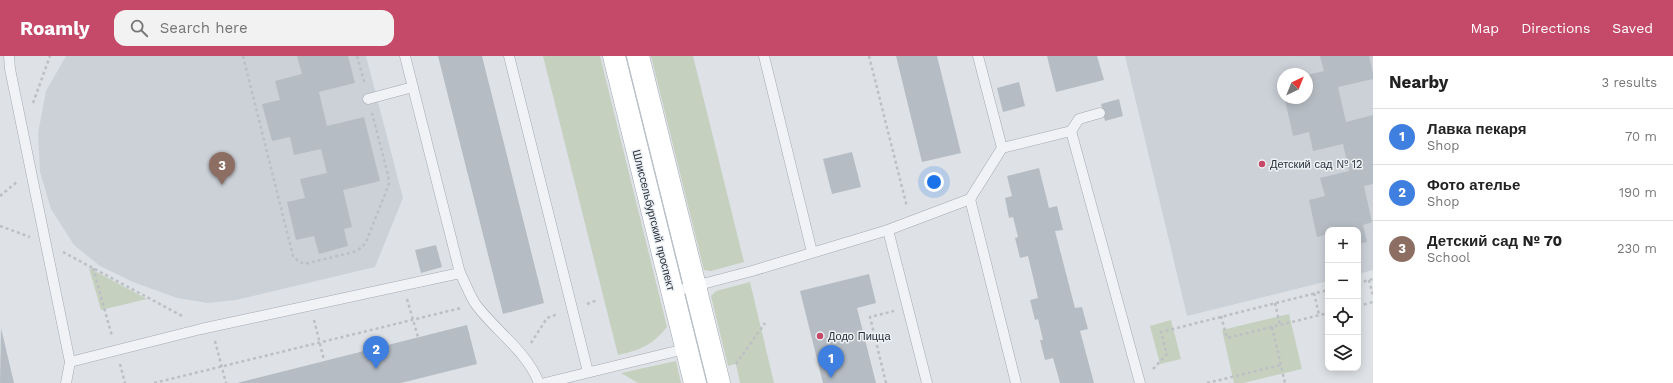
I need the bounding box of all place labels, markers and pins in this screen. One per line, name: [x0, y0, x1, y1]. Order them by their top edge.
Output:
pin: 3: [209, 152, 235, 185]
place label: Детский сад № 12: [1270, 158, 1363, 171]
marker: Детский сад № 12: [1257, 159, 1267, 169]
place label: Додо Пицца: [828, 330, 891, 343]
marker: Додо Пицца: [815, 331, 825, 341]
pin: 2: [363, 336, 389, 369]
pin: 1: [818, 345, 844, 378]

